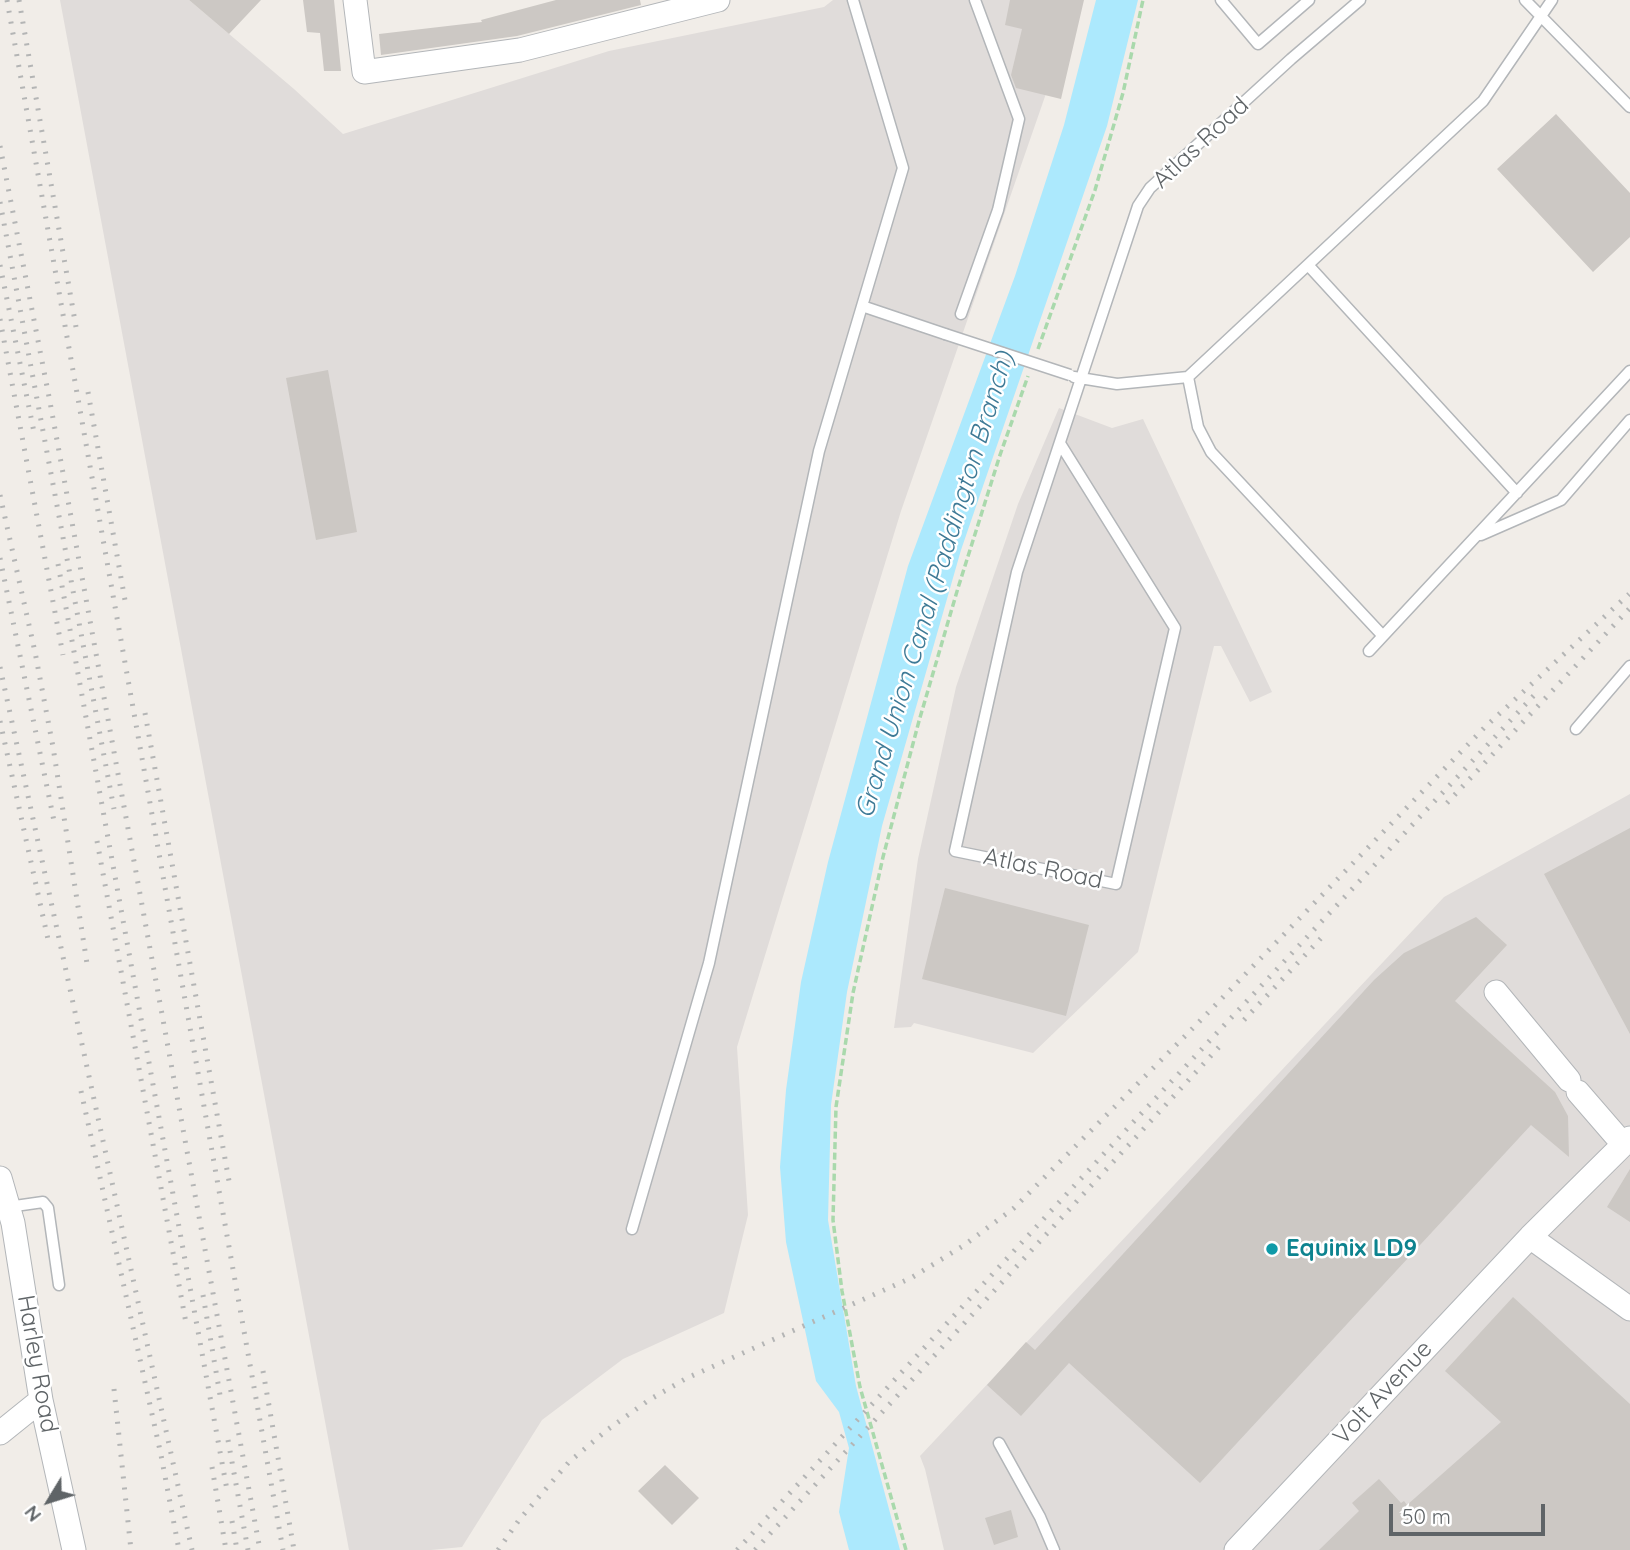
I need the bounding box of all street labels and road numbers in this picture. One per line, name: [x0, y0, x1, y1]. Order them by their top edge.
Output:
street label: Atlas Road: [1147, 91, 1255, 195]
street label: Atlas Road: [981, 842, 1105, 896]
street label: Harley Road: [11, 1293, 63, 1435]
street label: Volt Avenue: [1327, 1335, 1439, 1451]

